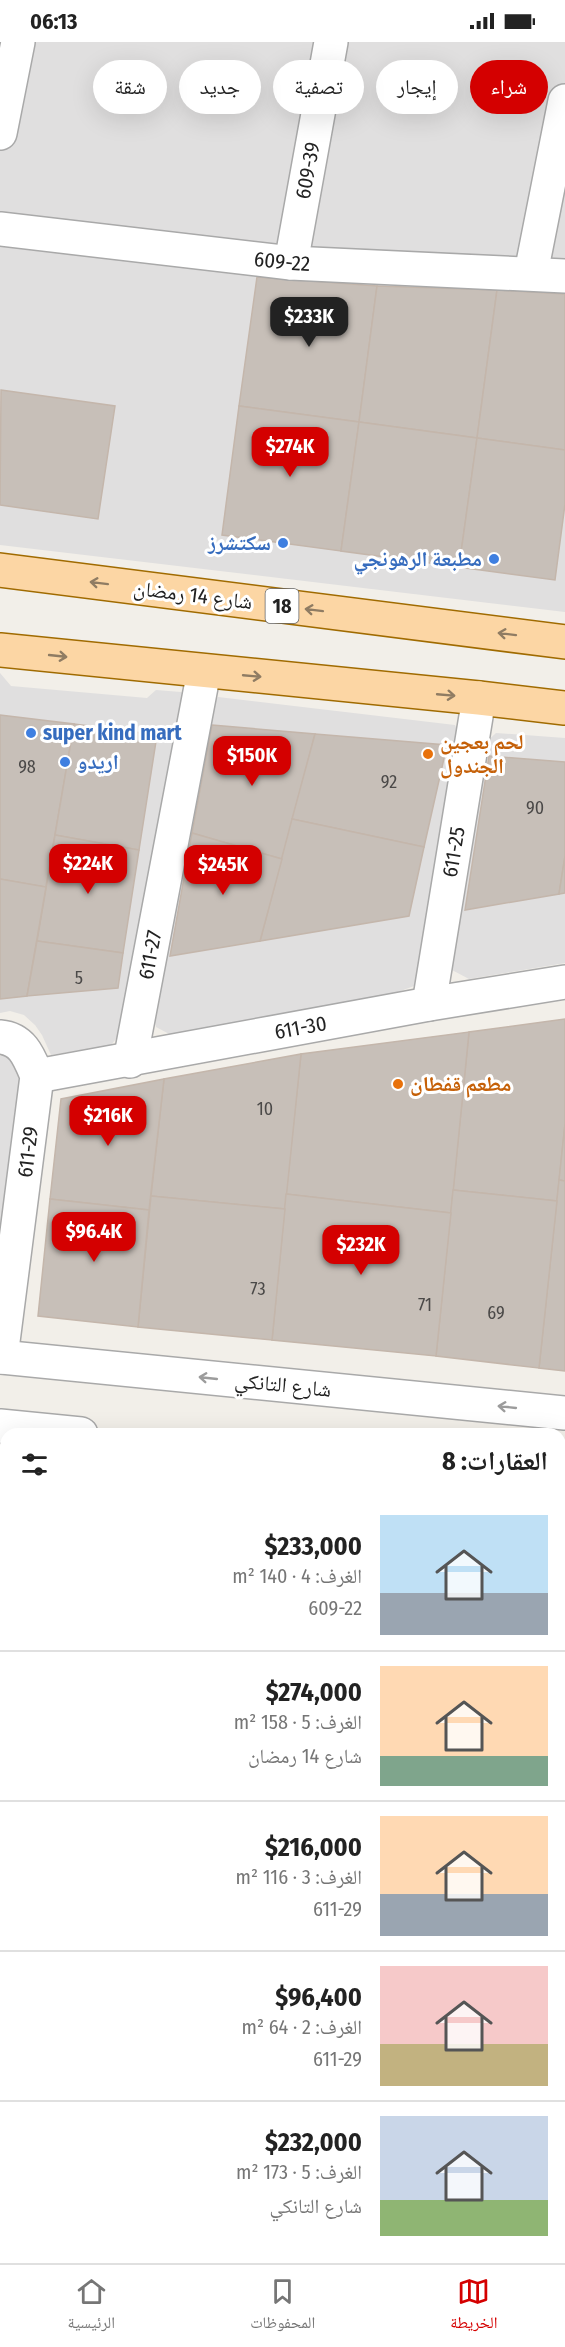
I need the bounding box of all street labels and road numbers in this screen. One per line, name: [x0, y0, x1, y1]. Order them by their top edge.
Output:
street label: 609-39: [290, 140, 326, 201]
street label: 609-22: [253, 246, 311, 277]
street label: شارع 14 رمضان: [132, 575, 254, 615]
road number: 18: [266, 589, 298, 623]
street label: 611-25: [437, 825, 471, 879]
street label: 611-27: [133, 928, 168, 982]
street label: 611-30: [272, 1010, 329, 1045]
street label: 611-29: [12, 1125, 44, 1179]
street label: شارع التانكي: [233, 1367, 333, 1406]

